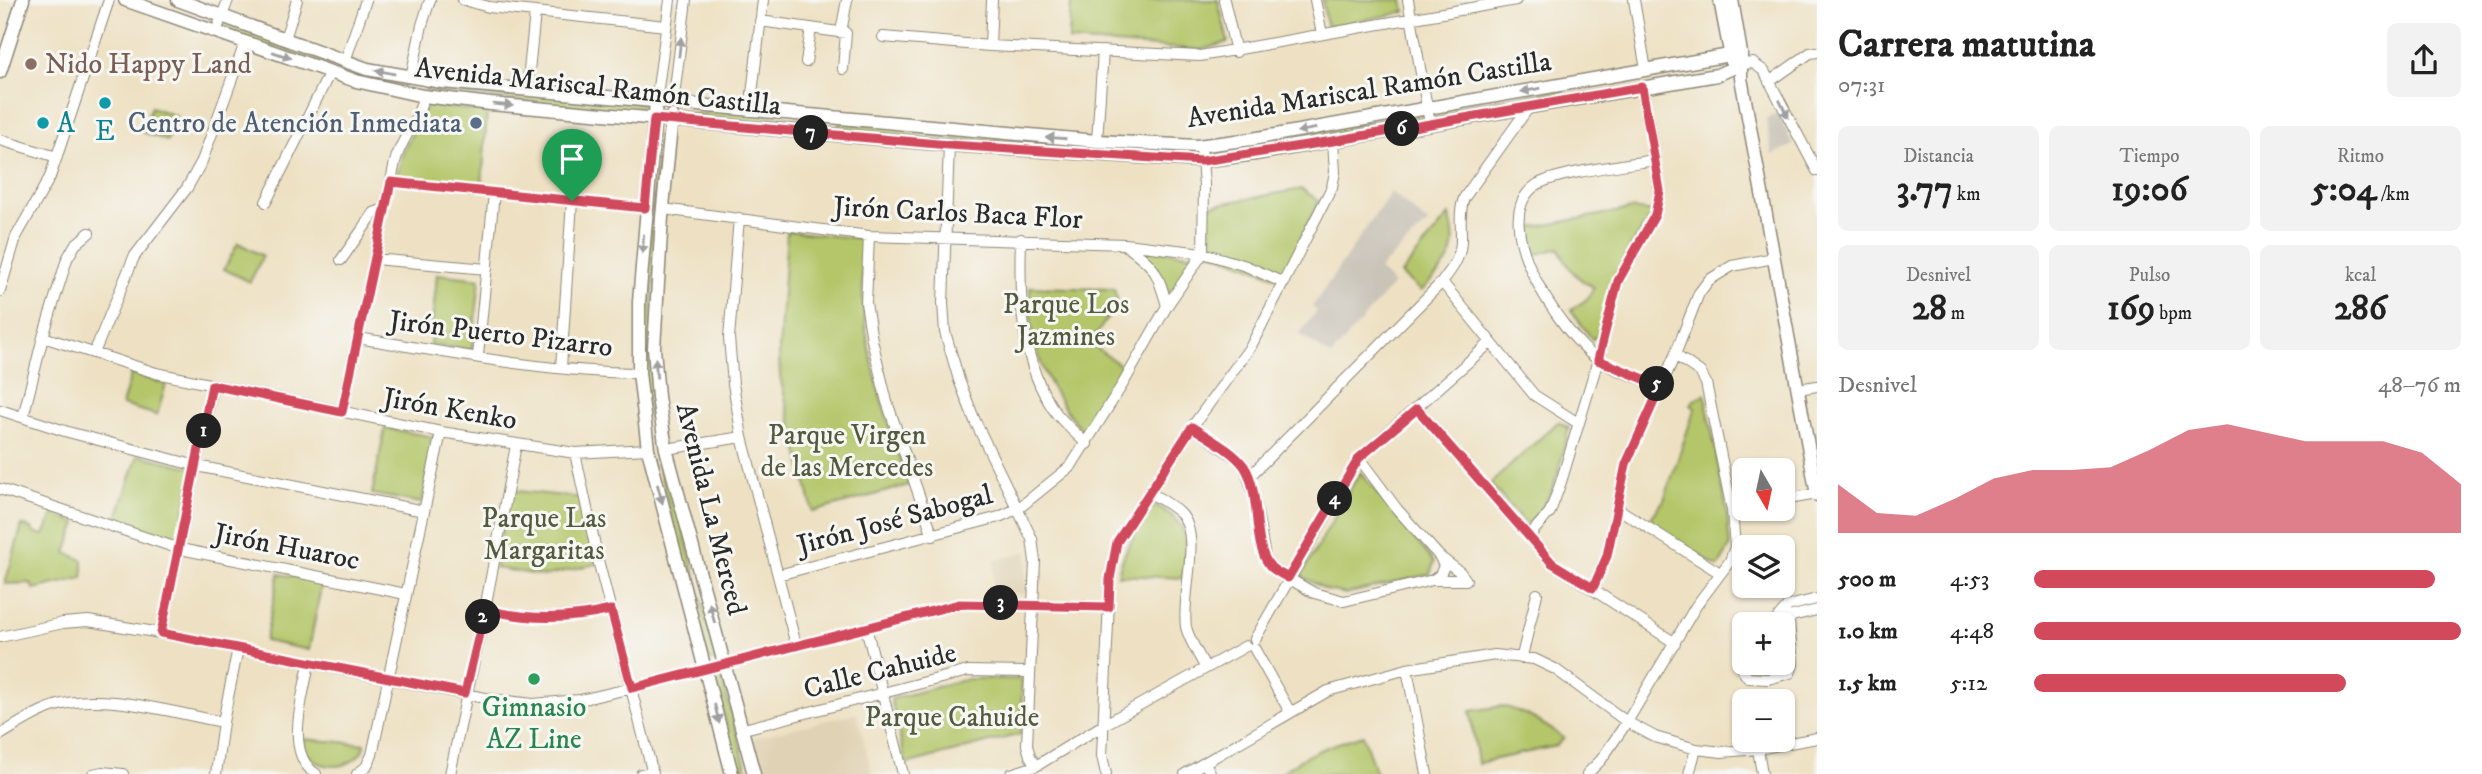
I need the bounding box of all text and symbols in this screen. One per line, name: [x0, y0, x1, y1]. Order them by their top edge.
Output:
text: Carrera matutina: [1838, 21, 2095, 69]
button: share: [2387, 23, 2461, 97]
one-way arrow: [675, 36, 686, 58]
street label: Avenida Mariscal Ramón Castilla: [1184, 44, 1554, 136]
place label: Nido Happy Land: [45, 47, 252, 82]
one-way arrow: [272, 50, 293, 61]
street label: Avenida Mariscal Ramón Castilla: [413, 50, 783, 124]
marker: Nido Happy Land: [23, 56, 39, 72]
one-way arrow: [374, 66, 396, 77]
text: 07:31: [1838, 71, 1886, 100]
one-way arrow: [1520, 85, 1542, 96]
marker: E: [97, 95, 113, 111]
one-way arrow: [1778, 99, 1789, 119]
one-way arrow: [492, 100, 514, 111]
place label: A: [57, 106, 76, 141]
place label: Centro de Atención Inmediata: [128, 106, 462, 141]
pin: 6: [1384, 111, 1420, 146]
place label: E: [95, 114, 115, 149]
marker: A: [35, 115, 51, 131]
marker: Centro de Atención Inmediata: [468, 115, 484, 131]
pin: 7: [794, 116, 828, 150]
text: 6: [1397, 117, 1406, 140]
text: 7: [805, 121, 816, 144]
one-way arrow: [1296, 125, 1318, 136]
pin: [542, 129, 602, 201]
one-way arrow: [1045, 132, 1067, 143]
icon: arrive: [553, 140, 591, 178]
text: Distancia: [1903, 145, 1974, 168]
text: Tiempo: [2119, 145, 2180, 168]
text: Ritmo: [2337, 145, 2384, 168]
text: 3.77: [1897, 168, 1953, 212]
text: 19:06: [2111, 168, 2188, 212]
text: 5:04: [2311, 168, 2377, 212]
text: km: [1953, 183, 1980, 206]
text: /km: [2377, 183, 2410, 206]
street label: Jirón Carlos Baca Flor: [830, 189, 1084, 237]
one-way arrow: [637, 233, 648, 255]
text: Desnivel: [1906, 264, 1971, 287]
text: Pulso: [2129, 264, 2170, 287]
text: kcal: [2345, 264, 2376, 287]
park label: Parque Los Jazmines: [1003, 287, 1129, 354]
text: 28: [1912, 287, 1947, 331]
text: 169: [2107, 287, 2155, 331]
text: 286: [2334, 287, 2387, 331]
text: m: [1947, 302, 1965, 325]
text: bpm: [2155, 302, 2192, 325]
street label: Jirón Puerto Pizarro: [384, 303, 615, 365]
one-way arrow: [650, 357, 661, 379]
pin: 5: [1640, 366, 1674, 402]
text: Desnivel: [1838, 371, 1917, 400]
text: 48–76 m: [2378, 371, 2461, 400]
text: 5: [1652, 372, 1661, 395]
street label: Jirón Kenko: [377, 379, 520, 438]
street label: Avenida La Merced: [668, 399, 754, 619]
pin: 1: [186, 414, 222, 448]
park label: Parque Virgen de las Mercedes: [761, 418, 933, 485]
text: 1: [200, 419, 207, 442]
north arrow: [1732, 458, 1796, 522]
map controls: [1732, 458, 1795, 752]
street label: Jirón José Sabogal: [791, 477, 997, 564]
pin: 4: [1318, 482, 1352, 516]
one-way arrow: [655, 483, 666, 505]
text: 4: [1329, 487, 1340, 510]
park label: Parque Las Margaritas: [482, 501, 606, 568]
street label: Jirón Huaroc: [209, 515, 363, 578]
button: layers: [1732, 535, 1795, 598]
text: 500 m: [1838, 565, 1896, 594]
text: 4:53: [1950, 565, 1989, 594]
pin: 3: [984, 586, 1018, 620]
text: 3: [997, 591, 1004, 614]
pin: 2: [466, 600, 500, 634]
one-way arrow: [706, 603, 716, 624]
text: 2: [478, 605, 487, 628]
button: +: [1732, 612, 1795, 675]
text: 1.0 km: [1838, 617, 1898, 646]
text: 4:48: [1950, 617, 1994, 646]
street label: Calle Cahuide: [800, 635, 960, 707]
text: 1.5 km: [1838, 669, 1897, 698]
text: 5:12: [1950, 669, 1987, 698]
marker: Gimnasio AZ Line: [526, 671, 542, 687]
button: −: [1732, 689, 1795, 752]
place label: Gimnasio AZ Line: [482, 690, 586, 757]
park label: Parque Cahuide: [865, 700, 1039, 735]
one-way arrow: [712, 703, 723, 725]

